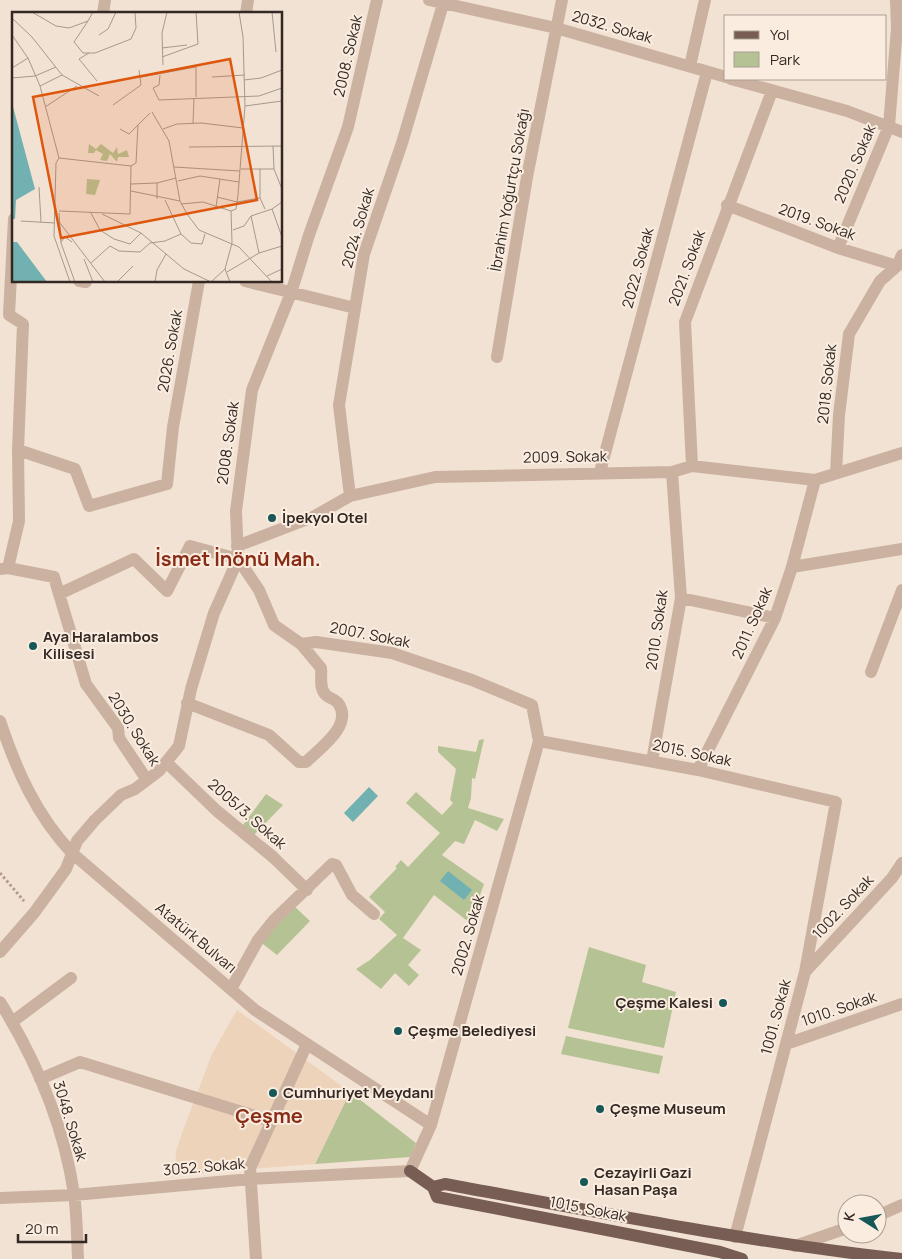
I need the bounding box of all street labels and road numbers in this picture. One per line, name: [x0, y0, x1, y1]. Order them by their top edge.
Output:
street label: 2032. Sokak: [570, 5, 655, 48]
street label: 2008. Sokak: [328, 12, 367, 99]
street label: İbrahim Yoğurtçu Sokağı: [485, 107, 534, 273]
street label: 2020. Sokak: [829, 121, 881, 206]
street label: 2024. Sokak: [336, 185, 379, 270]
street label: 2019. Sokak: [776, 198, 859, 245]
street label: 2022. Sokak: [617, 225, 659, 311]
street label: 2021. Sokak: [663, 226, 710, 309]
street label: 2026. Sokak: [152, 307, 187, 394]
street label: 2018. Sokak: [812, 342, 841, 425]
street label: 2008. Sokak: [211, 399, 244, 486]
street label: 2009. Sokak: [523, 445, 608, 468]
street label: 2011. Sokak: [726, 583, 777, 662]
street label: 2010. Sokak: [640, 588, 673, 671]
street label: 2007. Sokak: [328, 616, 413, 653]
street label: 2030. Sokak: [103, 688, 166, 770]
street label: 2015. Sokak: [651, 734, 734, 771]
street label: 2005/3. Sokak: [204, 774, 292, 854]
street label: 1002. Sokak: [807, 870, 878, 943]
street label: 2002. Sokak: [446, 891, 489, 978]
street label: Atatürk Bulvarı: [151, 897, 241, 978]
street label: 1001. Sokak: [755, 976, 796, 1057]
street label: 1010. Sokak: [798, 986, 880, 1031]
street label: 3048. Sokak: [48, 1078, 93, 1164]
street label: 3052. Sokak: [162, 1152, 246, 1181]
street label: 1015. Sokak: [548, 1191, 629, 1226]

